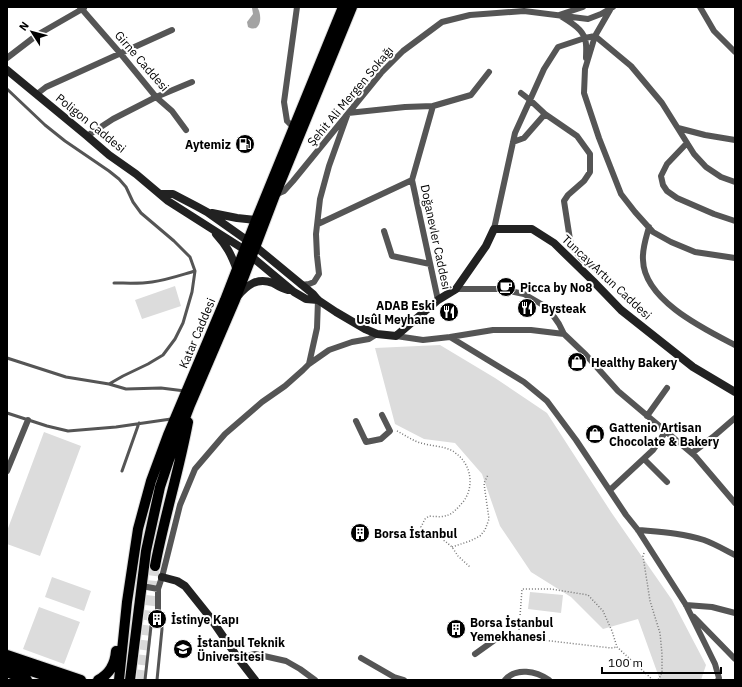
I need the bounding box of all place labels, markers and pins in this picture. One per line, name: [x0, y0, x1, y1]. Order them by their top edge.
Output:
fuel station icon: Aytemiz: [234, 133, 256, 155]
place label: Aytemiz: [185, 137, 231, 152]
cafe icon: Picca by No8: [495, 276, 517, 298]
place label: Picca by No8: [520, 280, 592, 295]
restaurant icon: Bysteak: [516, 297, 538, 319]
place label: ADAB Eski Usûl Meyhane: [356, 298, 435, 327]
restaurant icon: ADAB Eski Usûl Meyhane: [438, 301, 460, 323]
place label: Bysteak: [541, 301, 586, 316]
shop icon: Healthy Bakery: [566, 351, 588, 373]
place label: Healthy Bakery: [591, 355, 678, 370]
place label: Gattenio Artisan Chocolate & Bakery: [609, 420, 720, 449]
shop icon: Gattenio Artisan Chocolate & Bakery: [584, 423, 606, 445]
building icon: Borsa İstanbul: [349, 522, 371, 544]
place label: Borsa İstanbul: [374, 526, 457, 541]
building icon: İstinye Kapı: [146, 608, 168, 630]
place label: İstinye Kapı: [171, 612, 239, 627]
place label: Borsa İstanbul Yemekhanesi: [470, 615, 553, 644]
building icon: Borsa İstanbul Yemekhanesi: [445, 618, 467, 640]
place label: İstanbul Teknik Üniversitesi: [197, 635, 285, 664]
school or university icon: İstanbul Teknik Üniversitesi: [172, 638, 194, 660]

